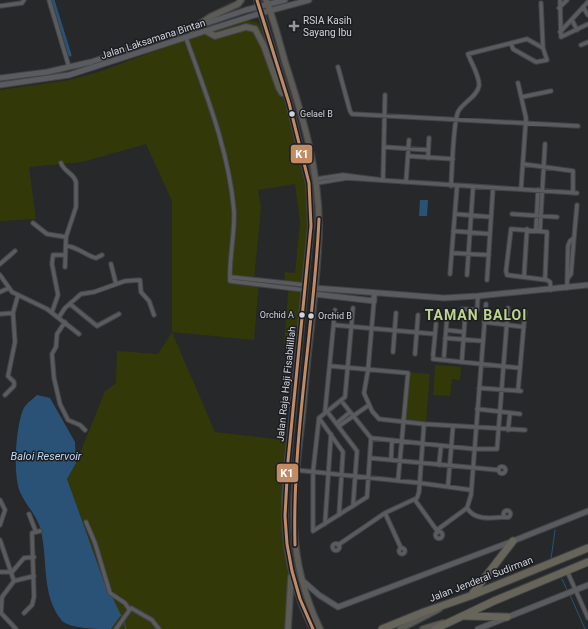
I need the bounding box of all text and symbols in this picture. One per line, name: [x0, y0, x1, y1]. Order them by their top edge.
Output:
place label: RSIA Kasih Sayang Ibu: [303, 15, 352, 38]
street label: Jalan Laksamana Bintan: [99, 17, 207, 61]
marker: RSIA Kasih Sayang Ibu: [288, 20, 300, 32]
marker: Gelael B: [287, 109, 297, 119]
place label: Gelael B: [300, 109, 333, 119]
line badge: K1: [290, 144, 313, 164]
text: K1: [295, 148, 309, 161]
district label: TAMAN BALOI: [425, 307, 527, 323]
place label: Orchid A: [260, 310, 294, 320]
marker: Orchid A: [297, 310, 307, 320]
marker: Orchid B: [306, 311, 316, 321]
place label: Orchid B: [318, 311, 352, 321]
street label: Jalan Raja Haji Fisabilillah: [274, 326, 298, 442]
water label: Baloi Reservoir: [11, 450, 82, 463]
line badge: K1: [276, 463, 299, 483]
text: K1: [280, 467, 294, 480]
street label: Jalan Jenderal Sudirman: [428, 554, 534, 604]

